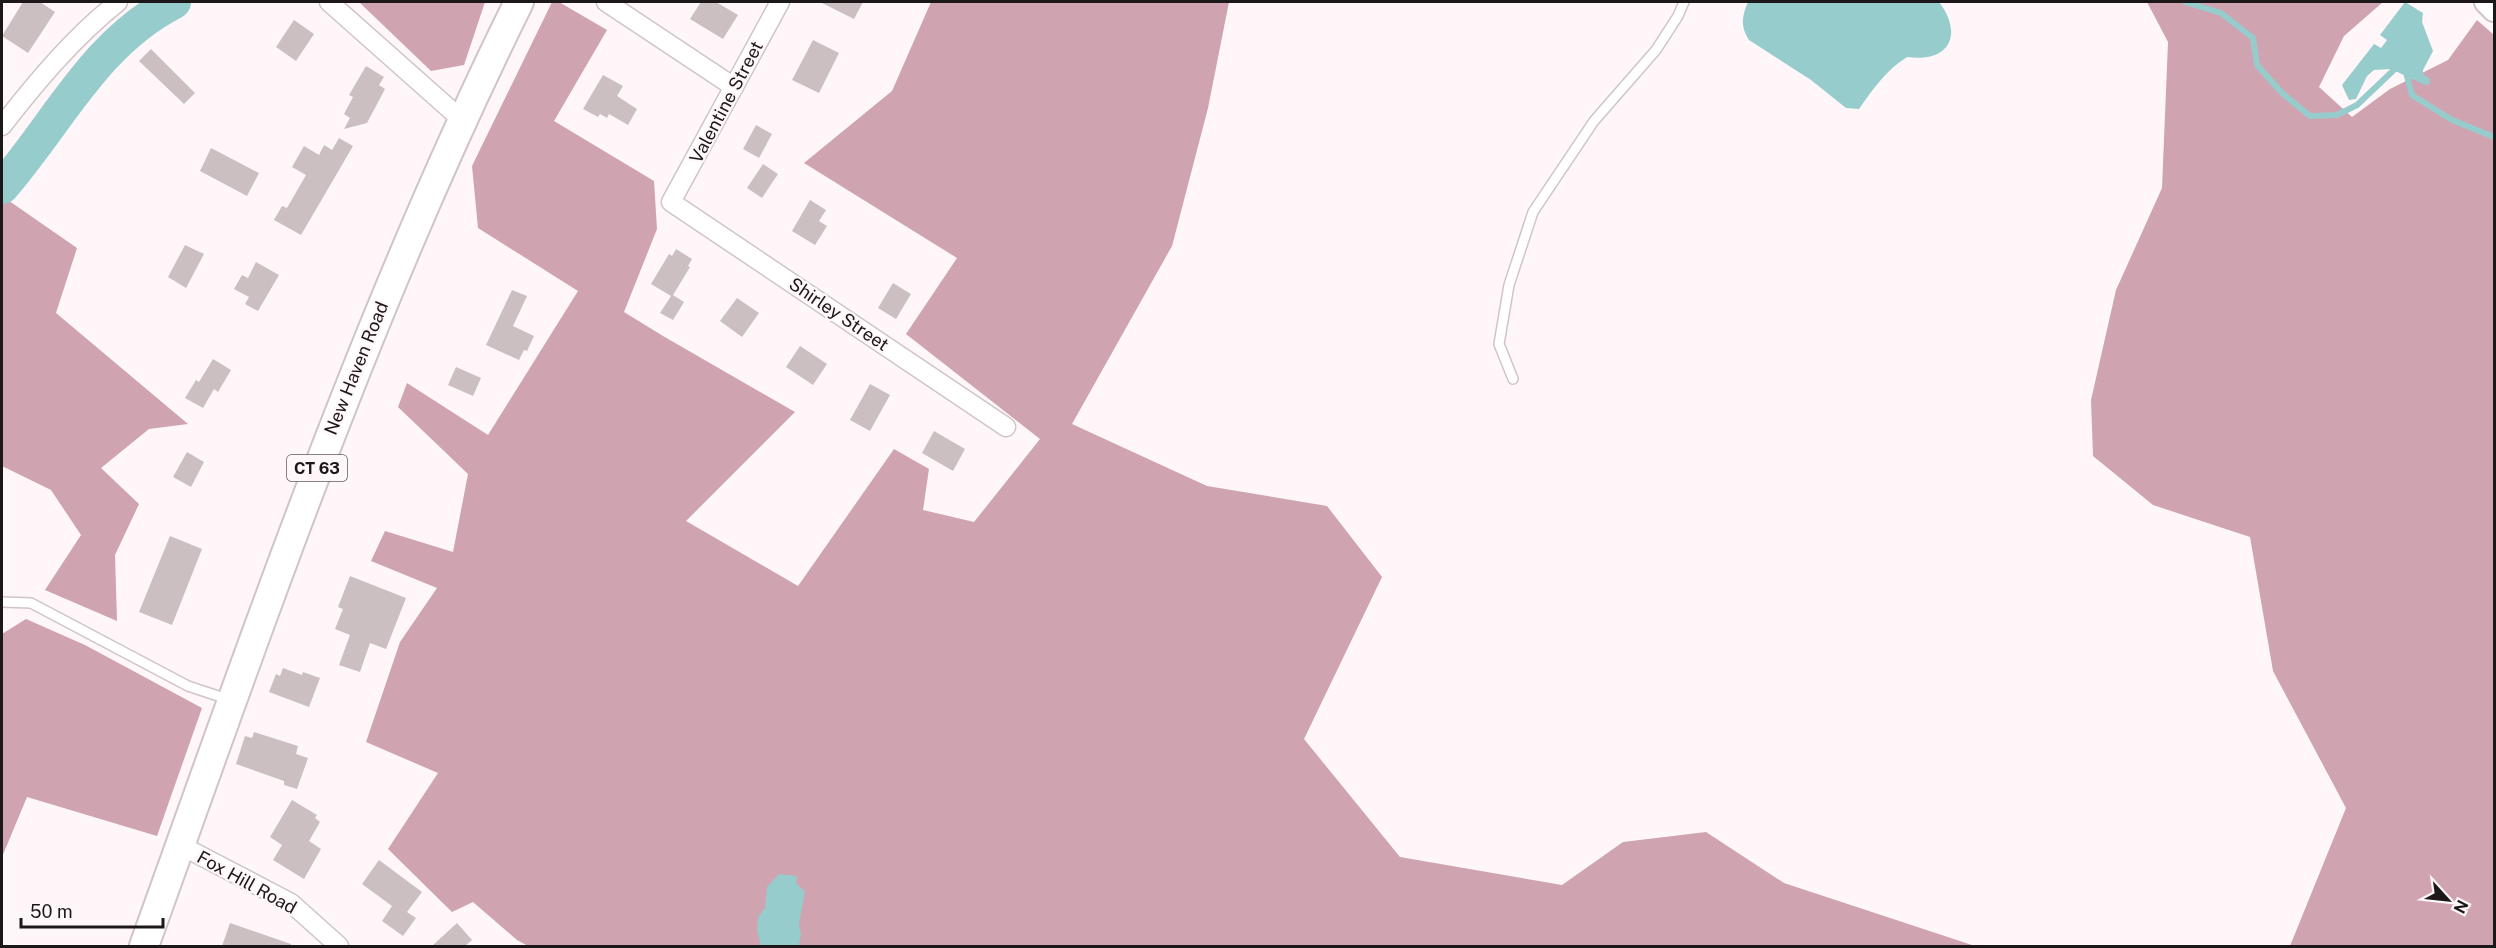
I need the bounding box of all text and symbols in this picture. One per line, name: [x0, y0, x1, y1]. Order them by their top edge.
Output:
street label: Valentine Street: [685, 37, 767, 167]
street label: Shirley Street: [785, 273, 893, 355]
street label: New Haven Road: [320, 298, 392, 438]
road number: CT 63: [287, 455, 347, 481]
street label: Fox Hill Road: [194, 846, 300, 918]
north arrow: [2418, 870, 2478, 930]
scale bar: [21, 891, 164, 929]
text: N: [2450, 897, 2472, 916]
text: 50 m: [30, 901, 73, 922]

